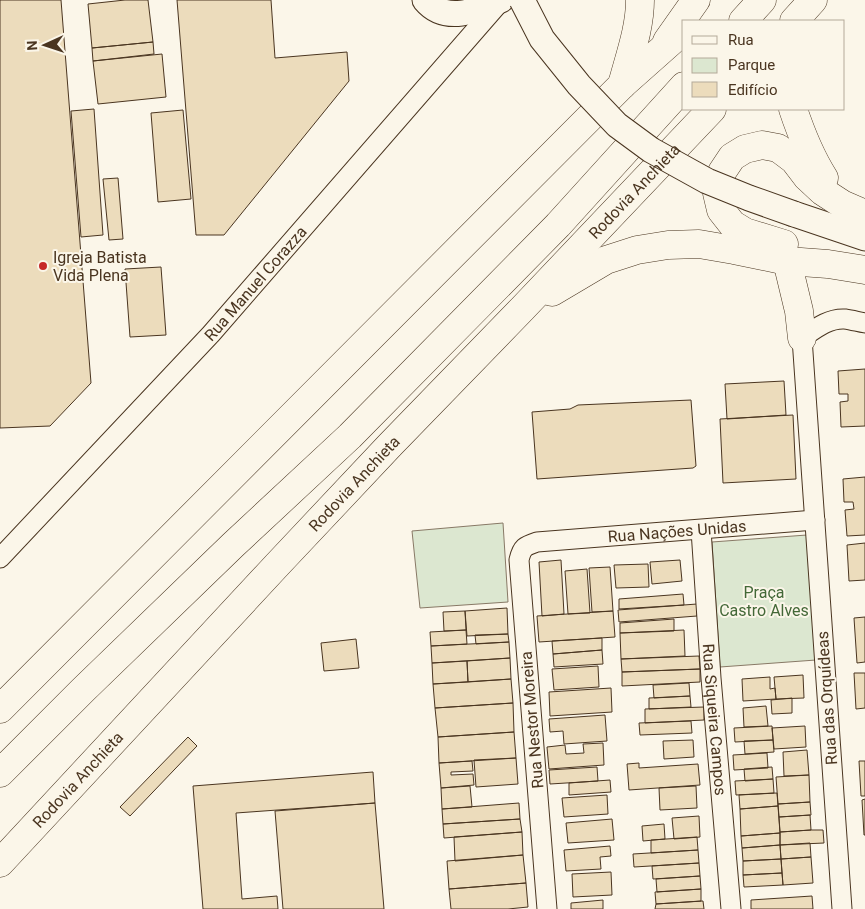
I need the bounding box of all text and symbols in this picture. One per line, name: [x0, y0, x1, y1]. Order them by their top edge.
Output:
north arrow: [20, 20, 70, 70]
legend: [682, 20, 845, 110]
text: Rua: [728, 31, 754, 49]
text: N: [24, 40, 40, 51]
text: Parque: [728, 56, 775, 74]
text: Edifício: [728, 81, 777, 99]
street label: Rodovia Anchieta: [584, 139, 684, 243]
street label: Rua Manuel Corazza: [200, 222, 310, 345]
place label: Igreja Batista Vida Plena: [53, 248, 147, 285]
marker: Igreja Batista Vida Plena: [37, 260, 49, 272]
street label: Rodovia Anchieta: [304, 432, 403, 535]
street label: Rua Nações Unidas: [607, 516, 747, 546]
park label: Praça Castro Alves: [719, 583, 809, 620]
street label: Rua das Orquídeas: [813, 631, 841, 765]
street label: Rua Siqueira Campos: [699, 643, 731, 796]
street label: Rua Nestor Moreira: [517, 651, 547, 789]
street label: Rodovia Anchieta: [28, 728, 127, 831]

